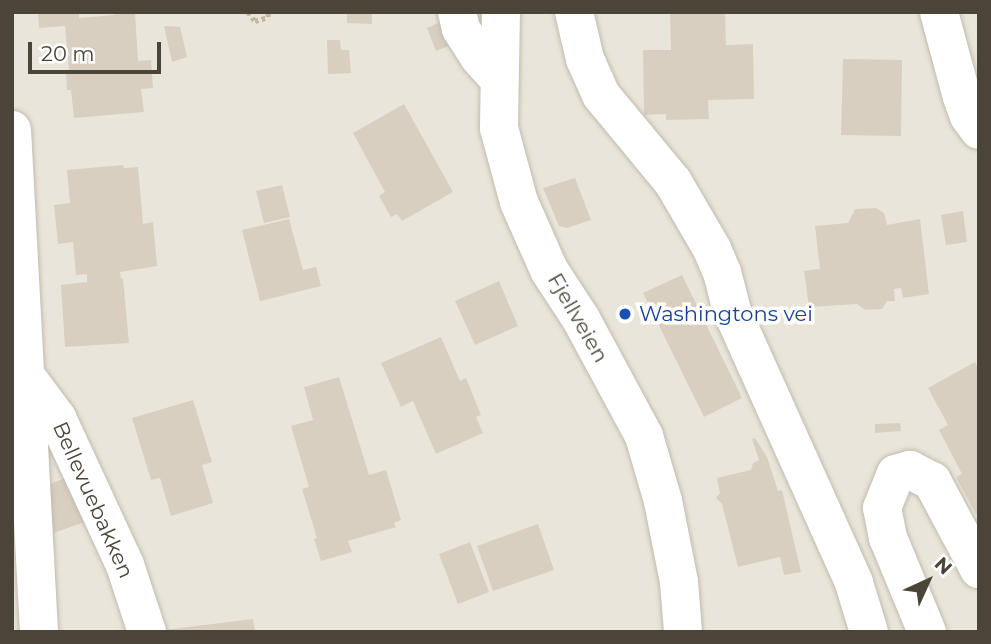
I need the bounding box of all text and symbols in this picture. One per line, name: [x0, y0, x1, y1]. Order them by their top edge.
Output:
scale bar: [32, 28, 164, 72]
text: 20 m: [41, 41, 95, 66]
street label: Fjellveien: [542, 269, 614, 367]
place label: Washingtons vei: [639, 301, 813, 327]
marker: Washingtons vei: [617, 306, 633, 322]
street label: Bellevuebakken: [47, 418, 139, 582]
north arrow: [893, 546, 963, 616]
text: N: [930, 552, 957, 579]

